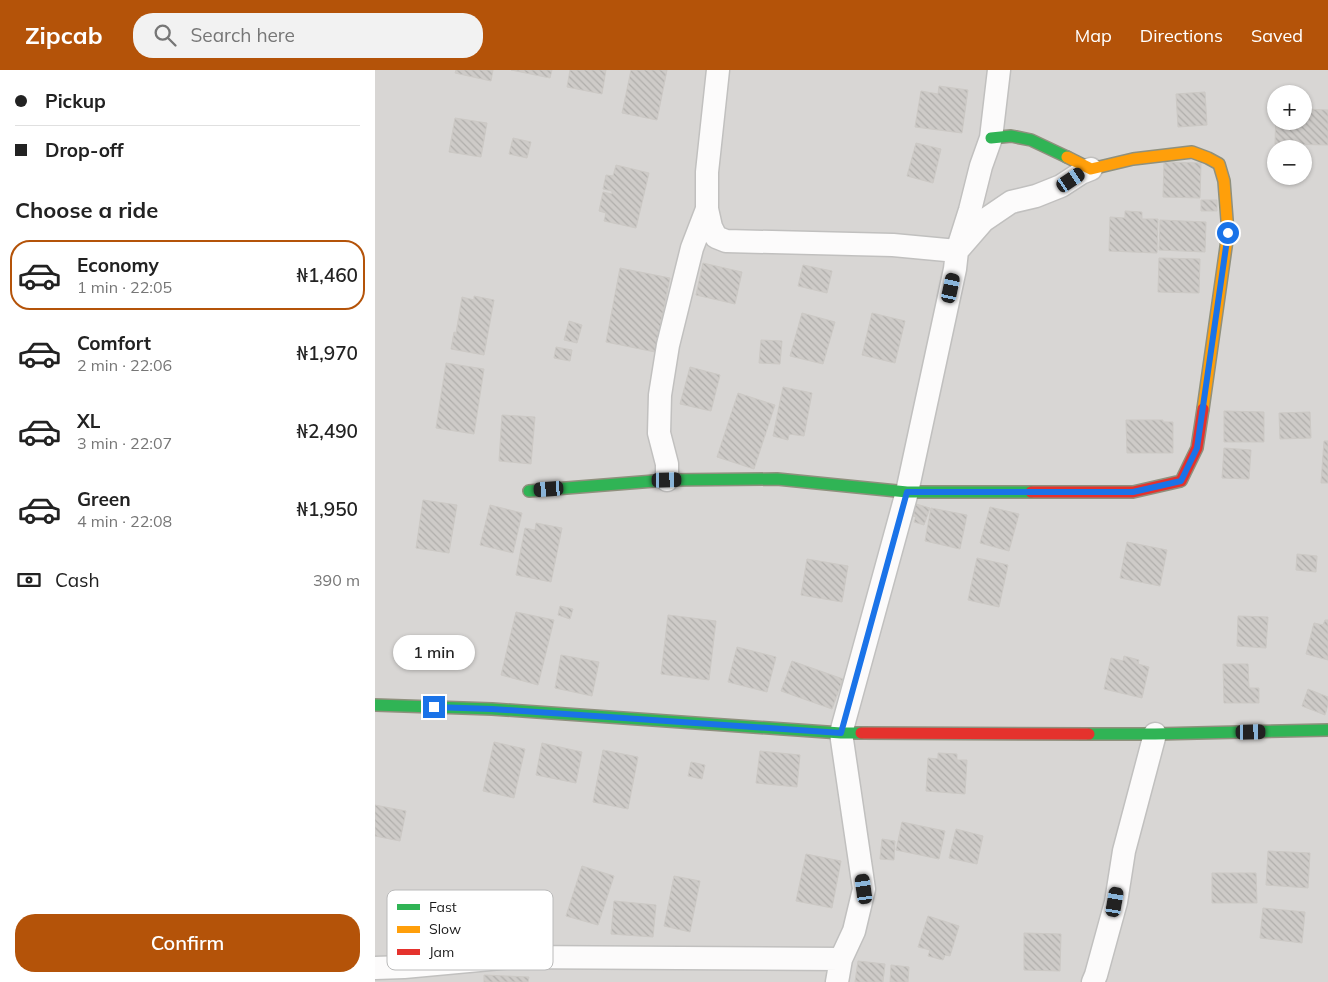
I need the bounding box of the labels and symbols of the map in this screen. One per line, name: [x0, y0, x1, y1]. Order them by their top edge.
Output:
car: [1054, 165, 1087, 195]
route start: [1217, 222, 1239, 244]
car: [940, 272, 961, 304]
car: [651, 472, 682, 488]
car: [533, 480, 564, 498]
callout: 1 min: [393, 634, 475, 670]
route end: [423, 696, 445, 718]
car: [1235, 724, 1266, 740]
car: [854, 873, 873, 905]
car: [1105, 886, 1124, 918]
legend: [387, 890, 553, 970]
text: Fast: [429, 898, 457, 916]
text: Slow: [429, 920, 461, 938]
text: Jam: [429, 943, 454, 961]

